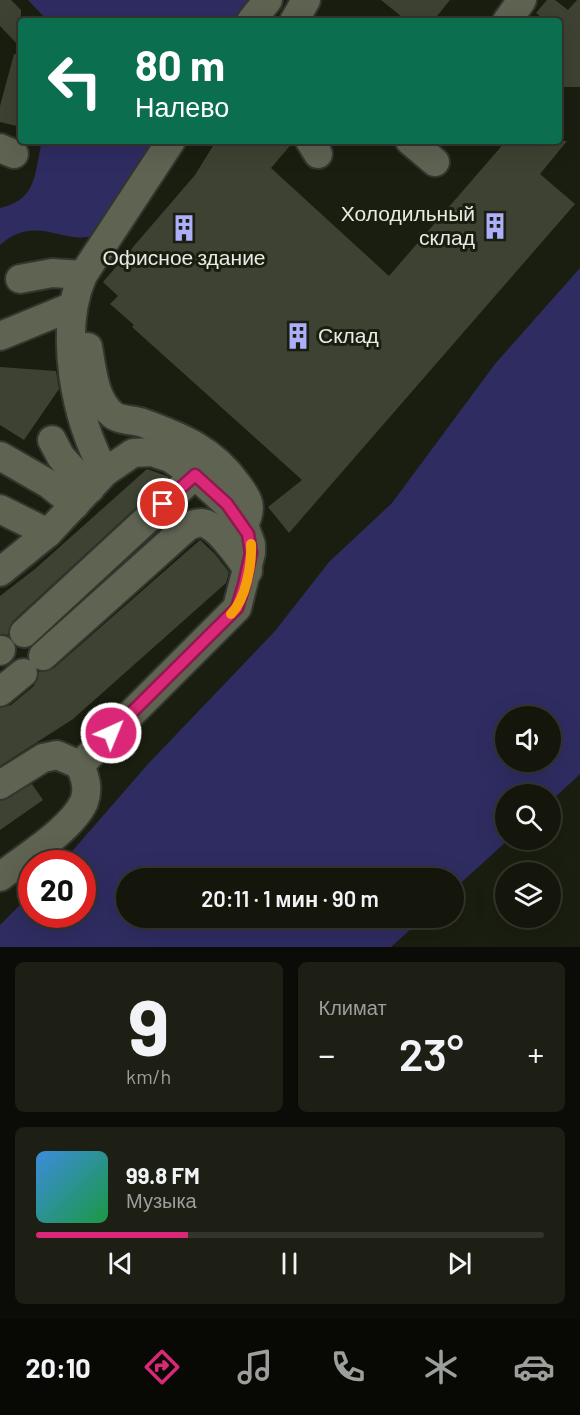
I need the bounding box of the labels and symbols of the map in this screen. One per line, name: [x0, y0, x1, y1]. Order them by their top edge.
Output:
place label: Холодильный склад: [341, 200, 475, 249]
building icon: Холодильный склад: [480, 211, 510, 241]
building icon: Офисное здание: [169, 213, 199, 243]
place label: Офисное здание: [102, 244, 266, 269]
building icon: Склад: [283, 321, 313, 351]
place label: Склад: [318, 322, 379, 347]
pin: [137, 478, 188, 529]
position arrow: [79, 701, 143, 765]
speed limit sign: 20: [18, 850, 96, 928]

